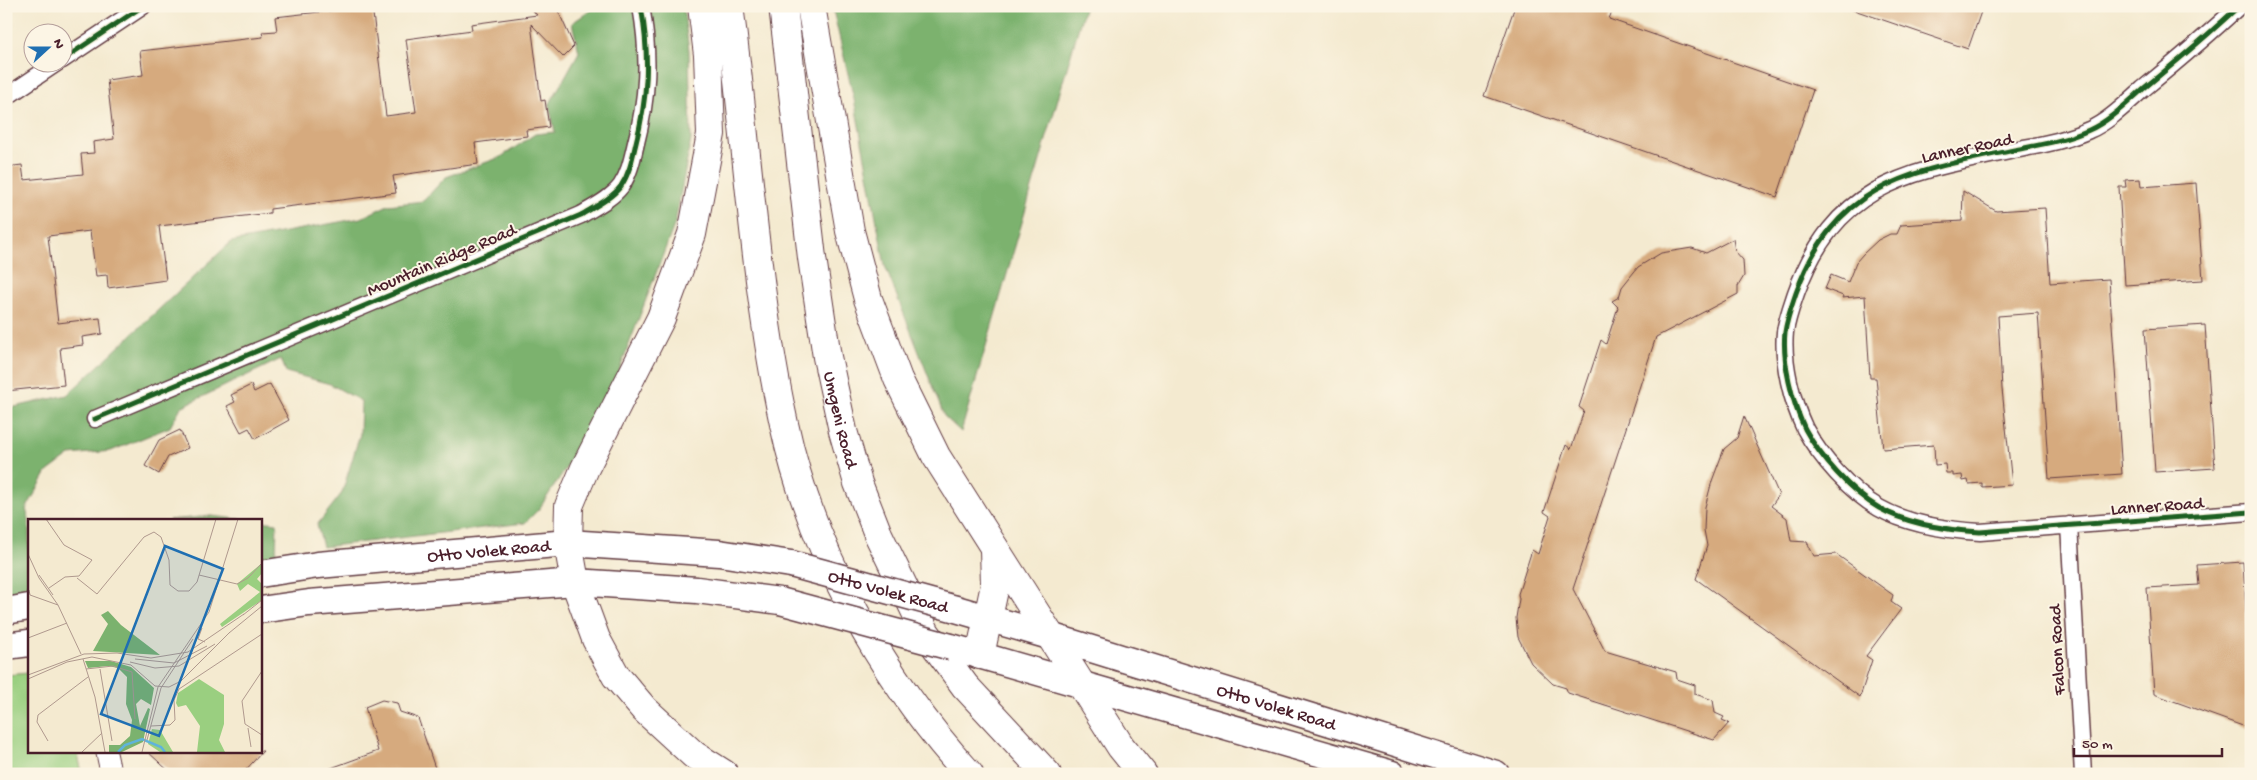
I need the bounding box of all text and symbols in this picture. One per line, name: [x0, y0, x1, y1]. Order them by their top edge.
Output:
north arrow: [22, 22, 72, 72]
text: N: [48, 37, 67, 52]
street label: Lanner Road: [1920, 129, 2017, 169]
street label: Mountain Ridge Road: [364, 220, 521, 302]
street label: Umgeni Road: [817, 370, 862, 472]
street label: Lanner Road: [2110, 494, 2206, 521]
inset map: [28, 519, 261, 752]
street label: Otto Volek Road: [426, 536, 553, 568]
street label: Otto Volek Road: [825, 567, 951, 620]
street label: Falcon Road: [2046, 603, 2071, 697]
street label: Otto Volek Road: [1214, 680, 1339, 737]
scale bar: [2074, 725, 2222, 757]
text: 50 m: [2082, 736, 2113, 754]

